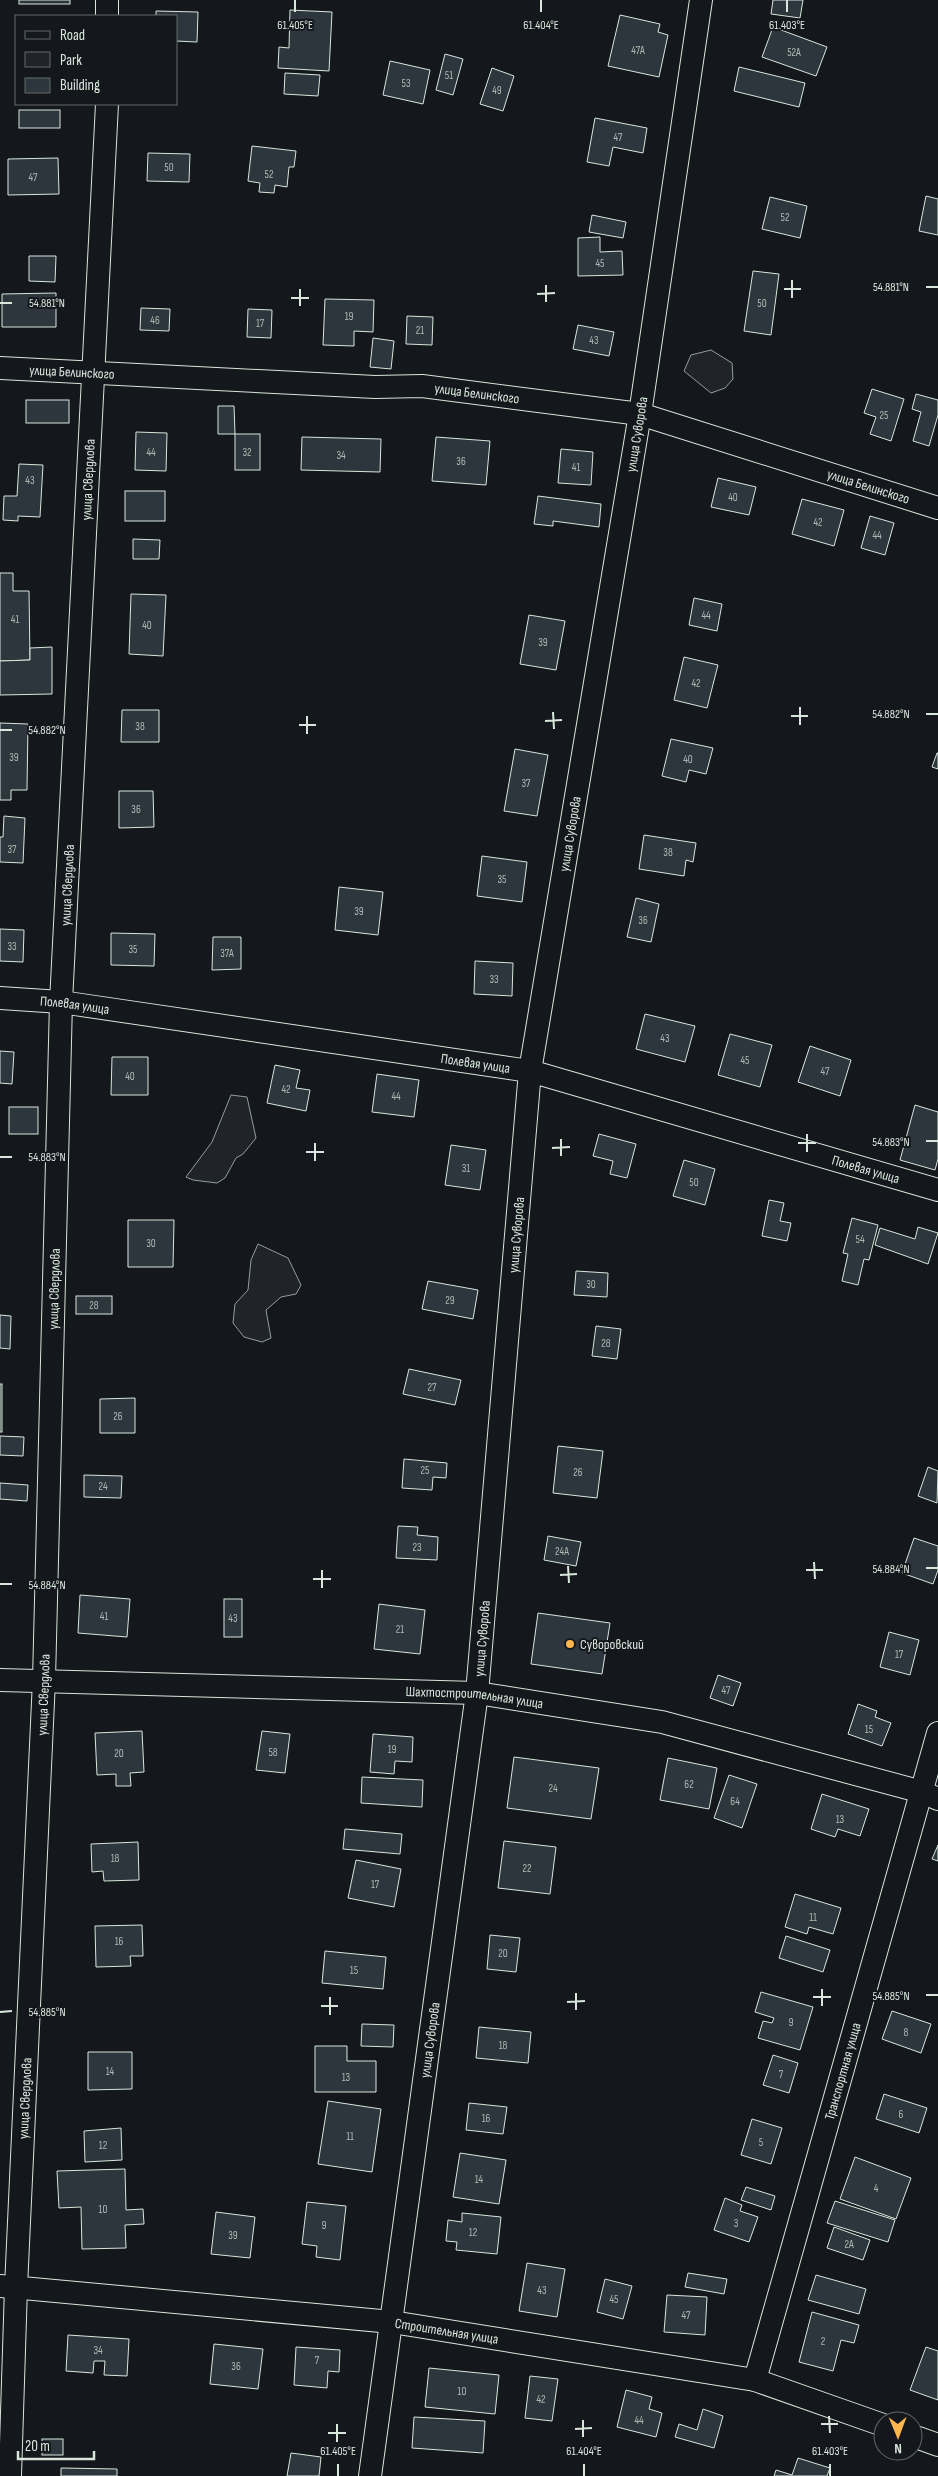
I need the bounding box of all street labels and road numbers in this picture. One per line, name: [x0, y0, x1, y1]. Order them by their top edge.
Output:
street label: улица Белинского: [29, 361, 115, 382]
street label: улица Белинского: [434, 379, 521, 407]
street label: улица Суворова: [622, 395, 651, 473]
street label: улица Свердлова: [77, 439, 98, 521]
street label: улица Белинского: [825, 465, 912, 507]
street label: улица Суворова: [555, 795, 584, 873]
street label: улица Свердлова: [56, 844, 78, 926]
street label: Полевая улица: [39, 992, 111, 1018]
street label: Полевая улица: [440, 1049, 511, 1076]
street label: Полевая улица: [830, 1151, 902, 1187]
street label: улица Суворова: [504, 1196, 528, 1274]
street label: улица Свердлова: [44, 1248, 63, 1330]
street label: улица Суворова: [470, 1600, 493, 1677]
street label: улица Свердлова: [33, 1654, 53, 1736]
street label: Шахтостроительная улица: [405, 1683, 545, 1712]
street label: улица Суворова: [416, 2001, 443, 2079]
street label: Транспортная улица: [821, 2021, 864, 2122]
street label: улица Свердлова: [14, 2057, 35, 2139]
street label: Строительная улица: [394, 2314, 500, 2347]

